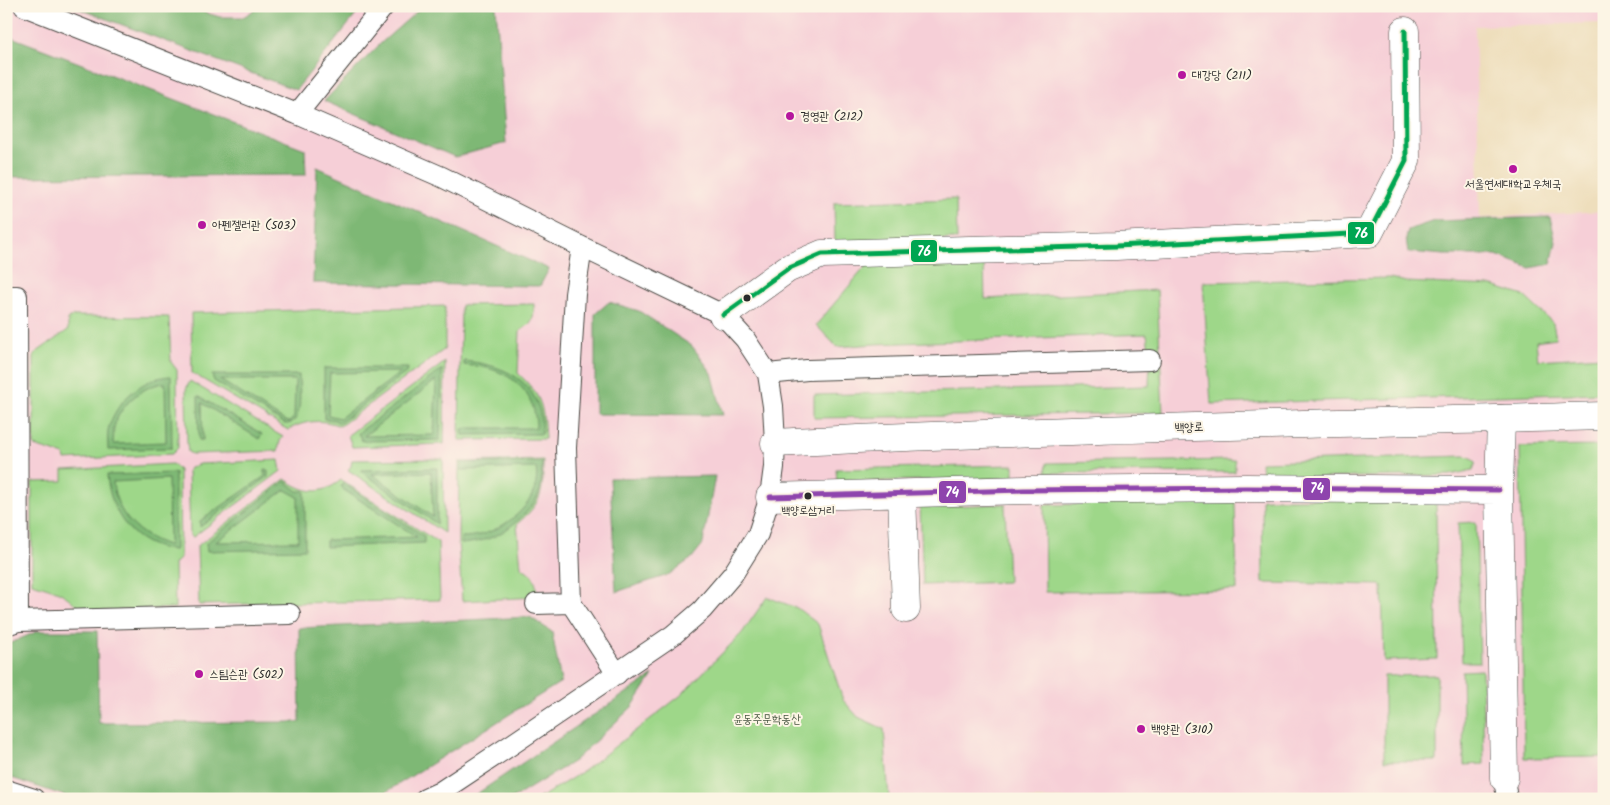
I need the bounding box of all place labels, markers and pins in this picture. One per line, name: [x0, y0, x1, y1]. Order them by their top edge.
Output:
place label: 대강당 (211): [1192, 66, 1252, 85]
marker: 대강당 (211): [1176, 69, 1188, 81]
place label: 경영관 (212): [800, 107, 863, 126]
marker: 경영관 (212): [784, 110, 796, 122]
marker: 서울연세대학교우체국: [1507, 163, 1519, 175]
place label: 서울연세대학교우체국: [1465, 175, 1561, 194]
place label: 아펜젤러관 (503): [212, 216, 296, 235]
marker: 아펜젤러관 (503): [196, 219, 208, 231]
unlabelled marker: [742, 293, 752, 303]
marker: 백양로삼거리: [803, 491, 813, 501]
place label: 백양로삼거리: [781, 502, 835, 520]
place label: 스팀슨관 (502): [209, 665, 284, 684]
marker: 스팀슨관 (502): [193, 668, 205, 680]
place label: 백양관 (310): [1151, 720, 1213, 739]
marker: 백양관 (310): [1135, 723, 1147, 735]

